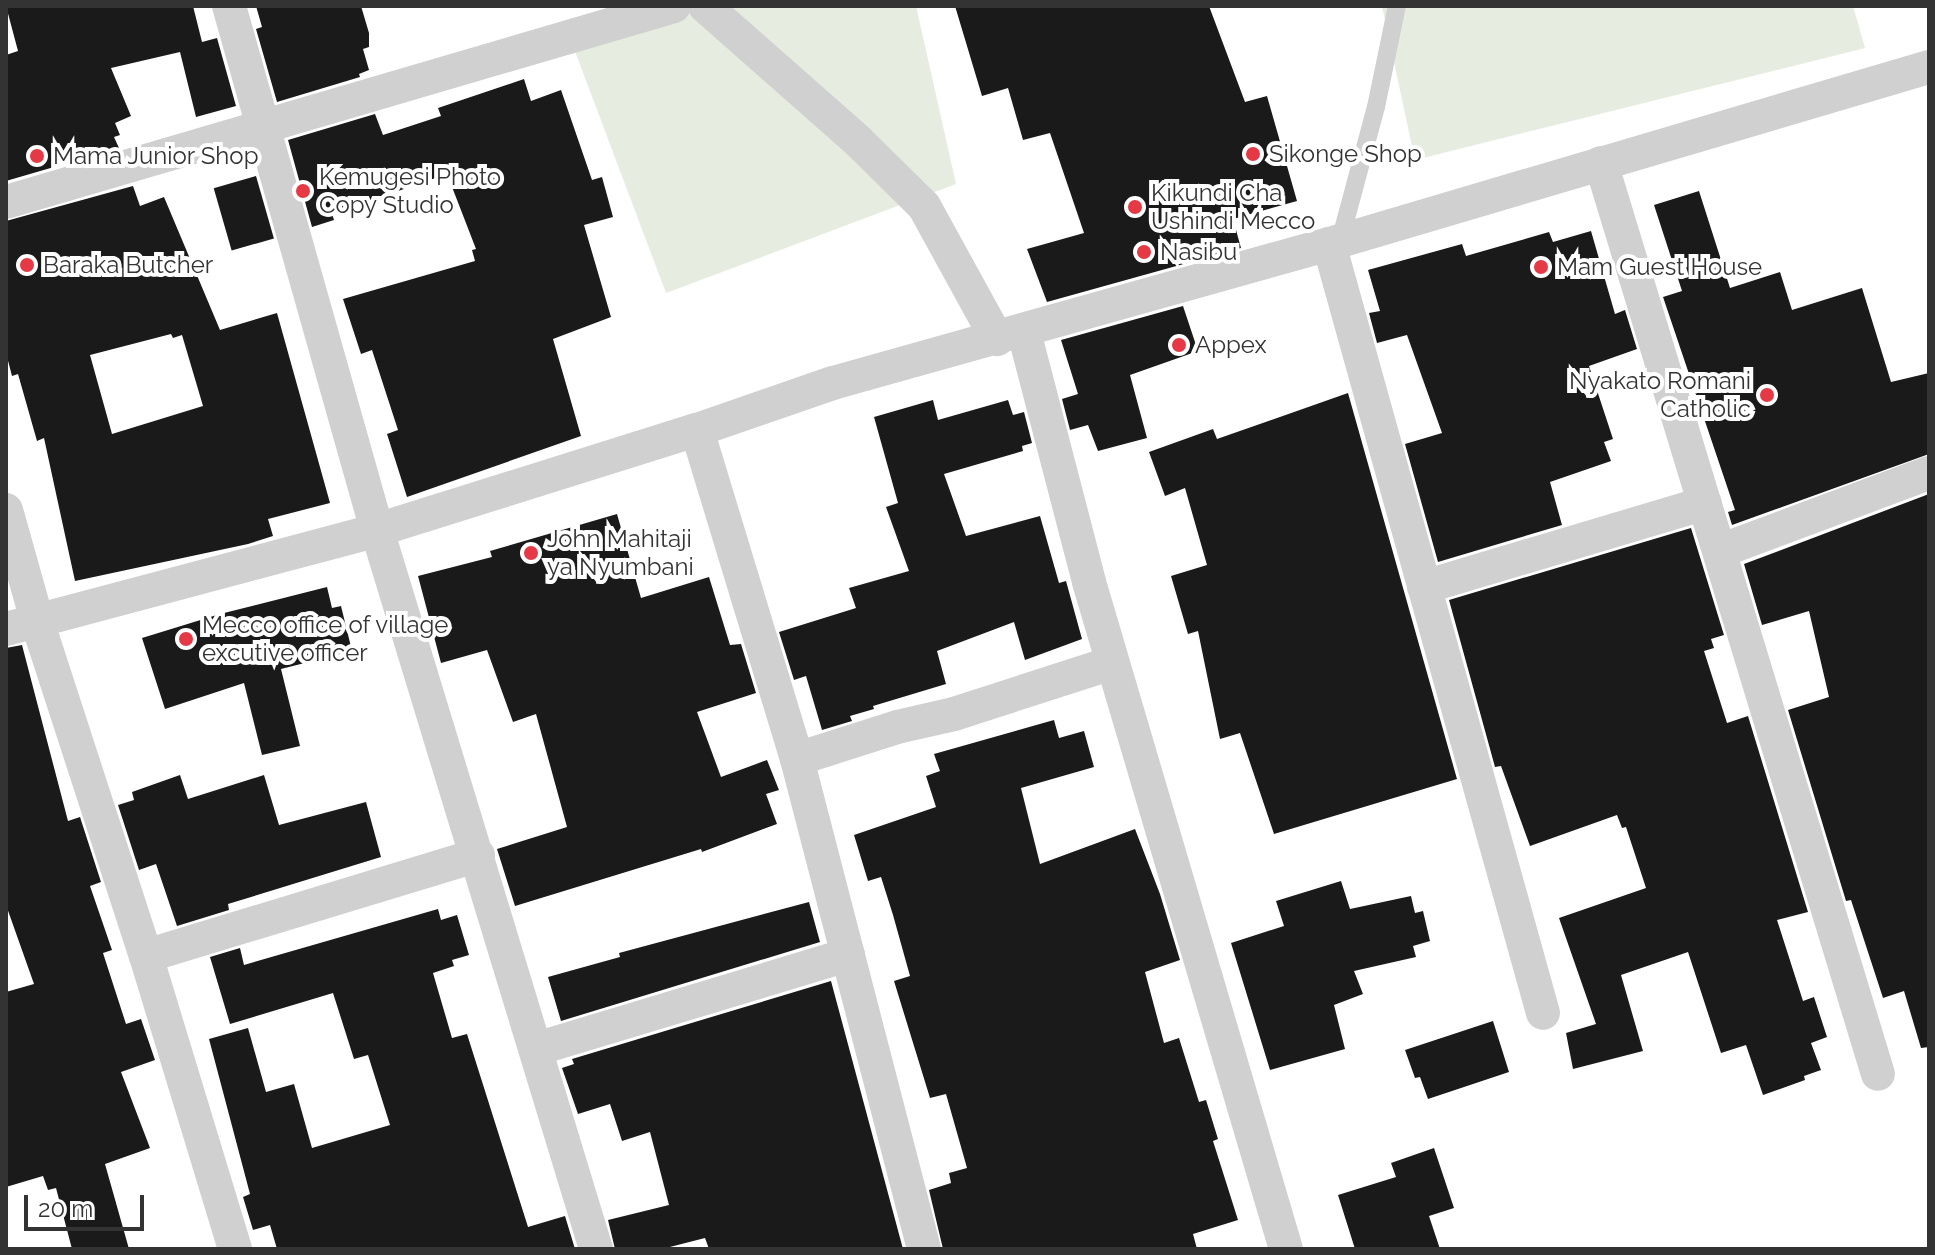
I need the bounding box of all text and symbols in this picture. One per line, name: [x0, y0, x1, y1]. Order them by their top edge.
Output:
place label: Sikonge Shop: [1269, 140, 1422, 168]
place label: Mama Junior Shop: [53, 142, 260, 170]
marker: Sikonge Shop: [1244, 145, 1262, 163]
marker: Mama Junior Shop: [28, 147, 46, 165]
place label: Kemugesi Photo Copy Studio: [319, 163, 501, 219]
place label: Kikundi Cha Ushindi Mecco: [1151, 179, 1315, 235]
marker: Kemugesi Photo Copy Studio: [294, 182, 312, 200]
marker: Kikundi Cha Ushindi Mecco: [1126, 198, 1144, 216]
place label: Nasibu: [1160, 238, 1237, 266]
marker: Nasibu: [1135, 243, 1153, 261]
place label: Baraka Butcher: [43, 251, 213, 279]
place label: Mam Guest House: [1557, 253, 1762, 281]
marker: Baraka Butcher: [18, 256, 36, 274]
marker: Mam Guest House: [1532, 258, 1550, 276]
place label: Appex: [1195, 331, 1267, 359]
marker: Appex: [1170, 336, 1188, 354]
place label: Nyakato Romani Catholic: [1569, 367, 1751, 423]
marker: Nyakato Romani Catholic: [1758, 386, 1776, 404]
place label: John Mahitaji ya Nyumbani: [547, 525, 694, 581]
marker: John Mahitaji ya Nyumbani: [522, 544, 540, 562]
place label: Mecco office of village excutive officer: [202, 611, 450, 667]
marker: Mecco office of village excutive officer: [177, 630, 195, 648]
scale bar: [28, 1179, 148, 1229]
text: 20 m: [38, 1194, 93, 1223]

